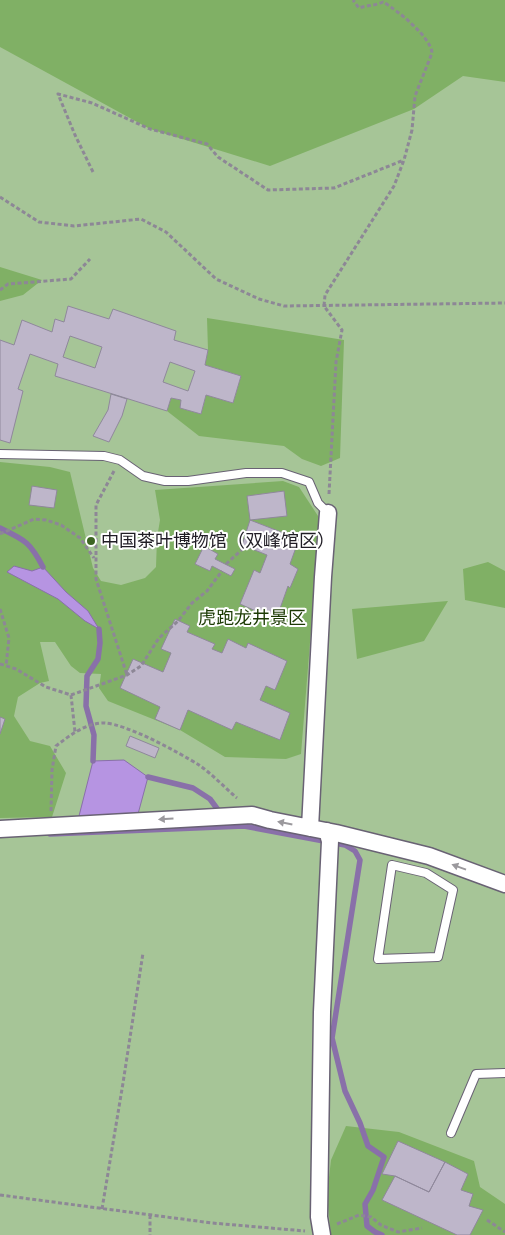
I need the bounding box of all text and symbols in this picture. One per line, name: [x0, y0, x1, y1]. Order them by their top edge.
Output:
place label: 中国茶叶博物馆（双峰馆区）: [101, 531, 335, 551]
marker: 中国茶叶博物馆（双峰馆区）: [85, 535, 97, 547]
park label: 虎跑龙井景区: [198, 608, 306, 628]
one-way arrow: [158, 816, 174, 824]
one-way arrow: [276, 819, 292, 827]
one-way arrow: [451, 863, 466, 871]

